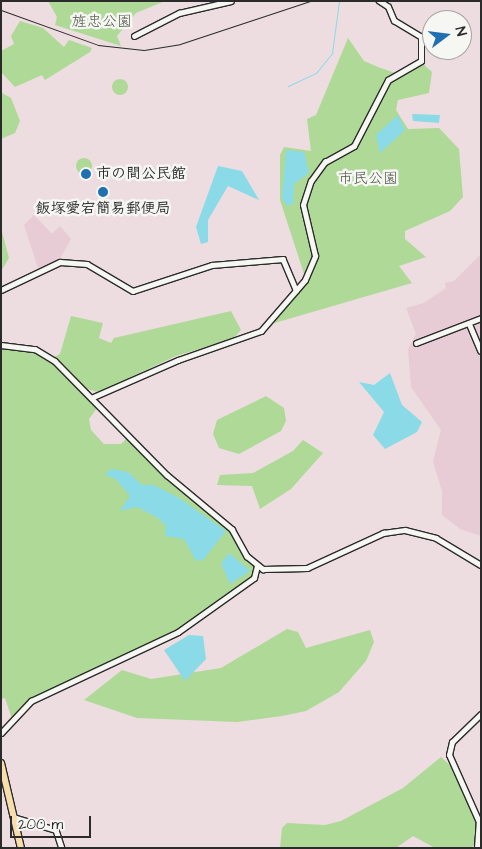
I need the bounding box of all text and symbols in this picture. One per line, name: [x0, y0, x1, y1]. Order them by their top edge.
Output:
north arrow: [422, 10, 472, 60]
park label: 旌忠公園: [72, 13, 132, 31]
text: N: [450, 25, 471, 38]
place label: 市の間公民館: [96, 165, 186, 183]
marker: 市の間公民館: [80, 168, 92, 180]
park label: 市民公園: [338, 170, 398, 188]
marker: 飯塚愛宕簡易郵便局: [97, 186, 109, 198]
place label: 飯塚愛宕簡易郵便局: [36, 200, 170, 218]
scale bar: [12, 806, 94, 838]
text: 200 m: [18, 814, 63, 835]

